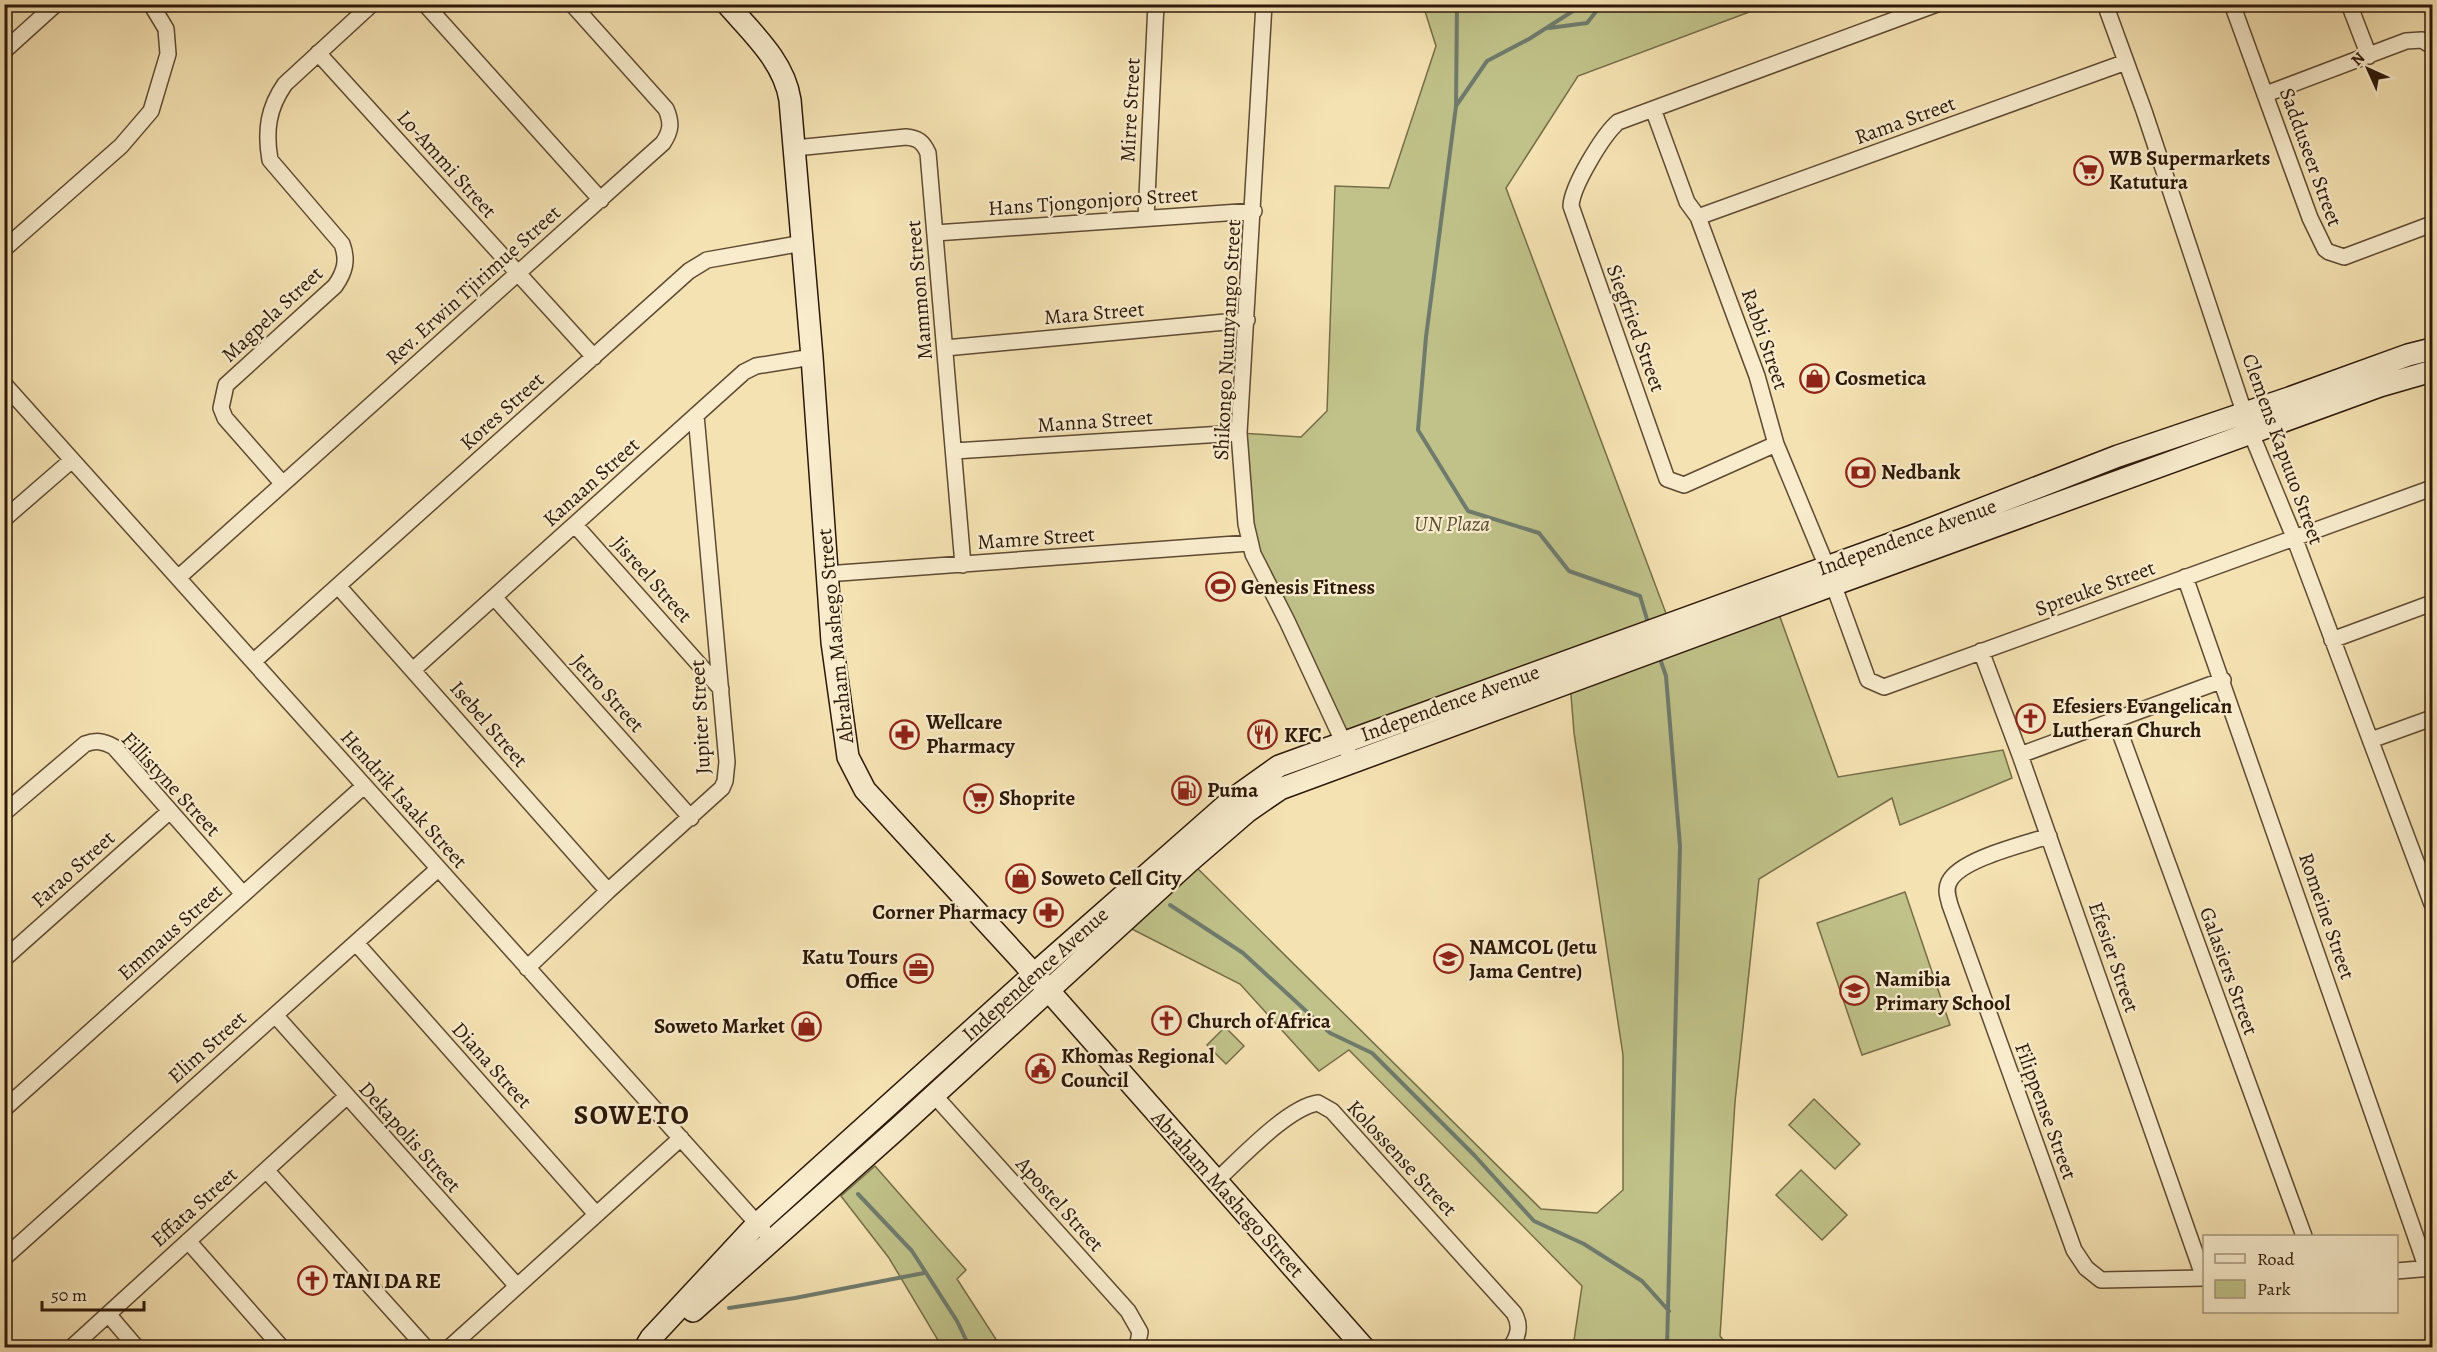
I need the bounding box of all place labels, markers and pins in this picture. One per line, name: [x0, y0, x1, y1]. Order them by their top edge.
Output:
place label: WB Supermarkets Katutura: [2108, 144, 2270, 196]
supermarket icon: WB Supermarkets Katutura: [2072, 154, 2104, 186]
shop icon: Cosmetica: [1798, 362, 1830, 394]
place label: Cosmetica: [1835, 364, 1927, 392]
bank icon: Nedbank: [1844, 456, 1876, 488]
place label: Nedbank: [1881, 458, 1961, 486]
sports icon: Genesis Fitness: [1204, 571, 1236, 603]
place label: Genesis Fitness: [1241, 573, 1375, 601]
place label: Efesiers Evangelican Lutheran Church: [2052, 692, 2232, 744]
church icon: Efesiers Evangelican Lutheran Church: [2015, 702, 2047, 734]
place label: Wellcare Pharmacy: [925, 708, 1016, 760]
pharmacy icon: Wellcare Pharmacy: [889, 718, 921, 750]
restaurant icon: KFC: [1247, 719, 1279, 751]
place label: KFC: [1284, 721, 1322, 749]
fuel station icon: Puma: [1170, 774, 1202, 806]
place label: Puma: [1207, 776, 1259, 804]
supermarket icon: Shoprite: [962, 782, 994, 814]
place label: Shoprite: [999, 784, 1075, 812]
shop icon: Soweto Cell City: [1004, 862, 1036, 894]
place label: Soweto Cell City: [1041, 864, 1183, 892]
pharmacy icon: Corner Pharmacy: [1032, 896, 1064, 928]
place label: Corner Pharmacy: [872, 898, 1028, 926]
place label: NAMCOL (Jetu Jama Centre): [1469, 933, 1597, 985]
place label: Katu Tours Office: [802, 943, 898, 995]
school or university icon: NAMCOL (Jetu Jama Centre): [1432, 943, 1464, 975]
office icon: Katu Tours Office: [903, 953, 935, 985]
place label: Namibia Primary School: [1875, 965, 2011, 1017]
school or university icon: Namibia Primary School: [1838, 975, 1870, 1007]
church icon: Church of Africa: [1150, 1005, 1182, 1037]
place label: Church of Africa: [1187, 1007, 1332, 1035]
shop icon: Soweto Market: [790, 1010, 822, 1042]
place label: Soweto Market: [654, 1012, 785, 1040]
place label: Khomas Regional Council: [1061, 1042, 1215, 1094]
public building icon: Khomas Regional Council: [1024, 1052, 1056, 1084]
church icon: TANI DA RE: [296, 1265, 328, 1297]
place label: TANI DA RE: [333, 1267, 441, 1295]

